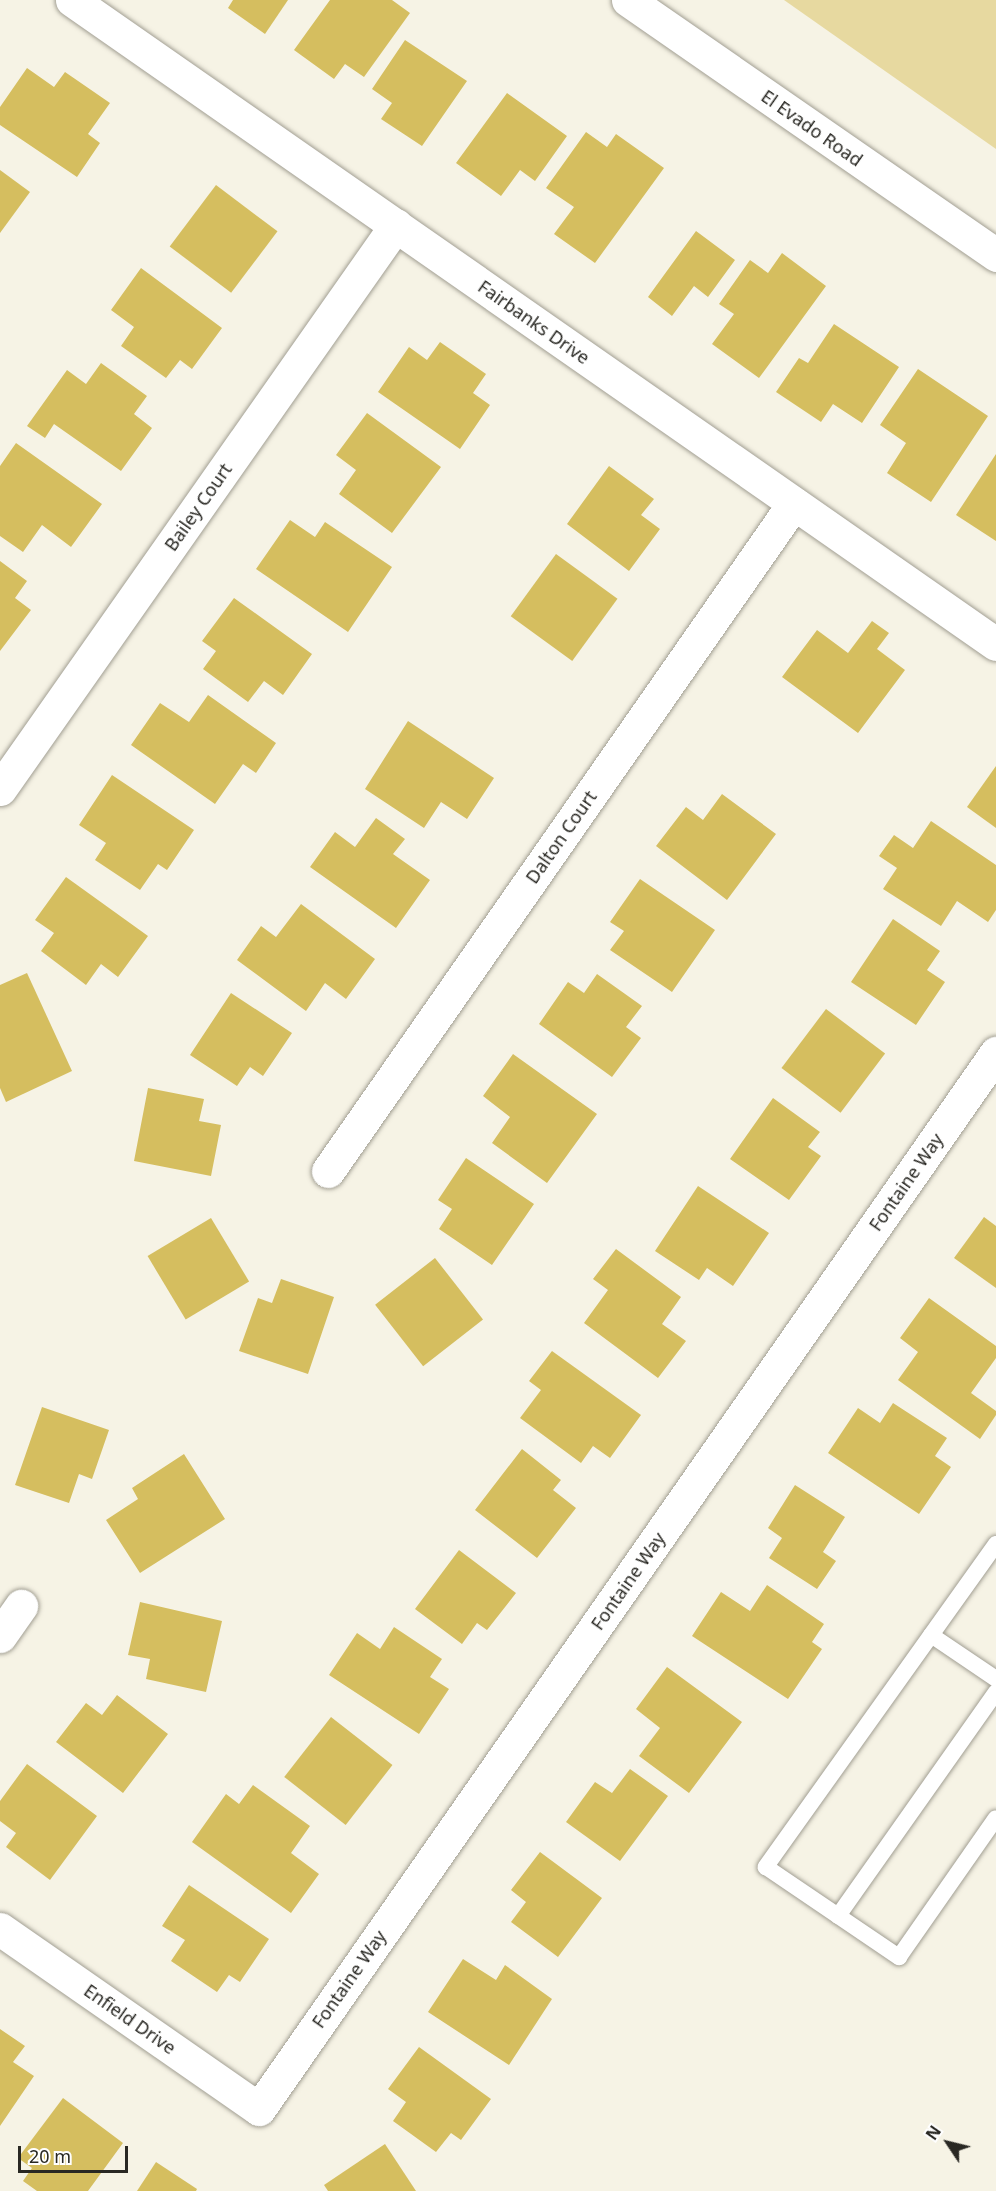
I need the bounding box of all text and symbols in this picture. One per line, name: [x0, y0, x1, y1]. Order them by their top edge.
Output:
street label: El Evado Road: [757, 85, 867, 171]
street label: Fairbanks Drive: [474, 276, 594, 368]
street label: Bailey Court: [160, 459, 236, 555]
street label: Dalton Court: [521, 786, 601, 888]
street label: Fontaine Way: [864, 1129, 948, 1235]
street label: Fontaine Way: [586, 1528, 670, 1634]
street label: Fontaine Way: [307, 1926, 391, 2032]
street label: Enfield Drive: [80, 1979, 180, 2059]
north arrow: [918, 2113, 978, 2173]
text: N: [921, 2121, 946, 2144]
scale bar: [21, 2134, 130, 2172]
text: 20 m: [29, 2144, 71, 2168]

